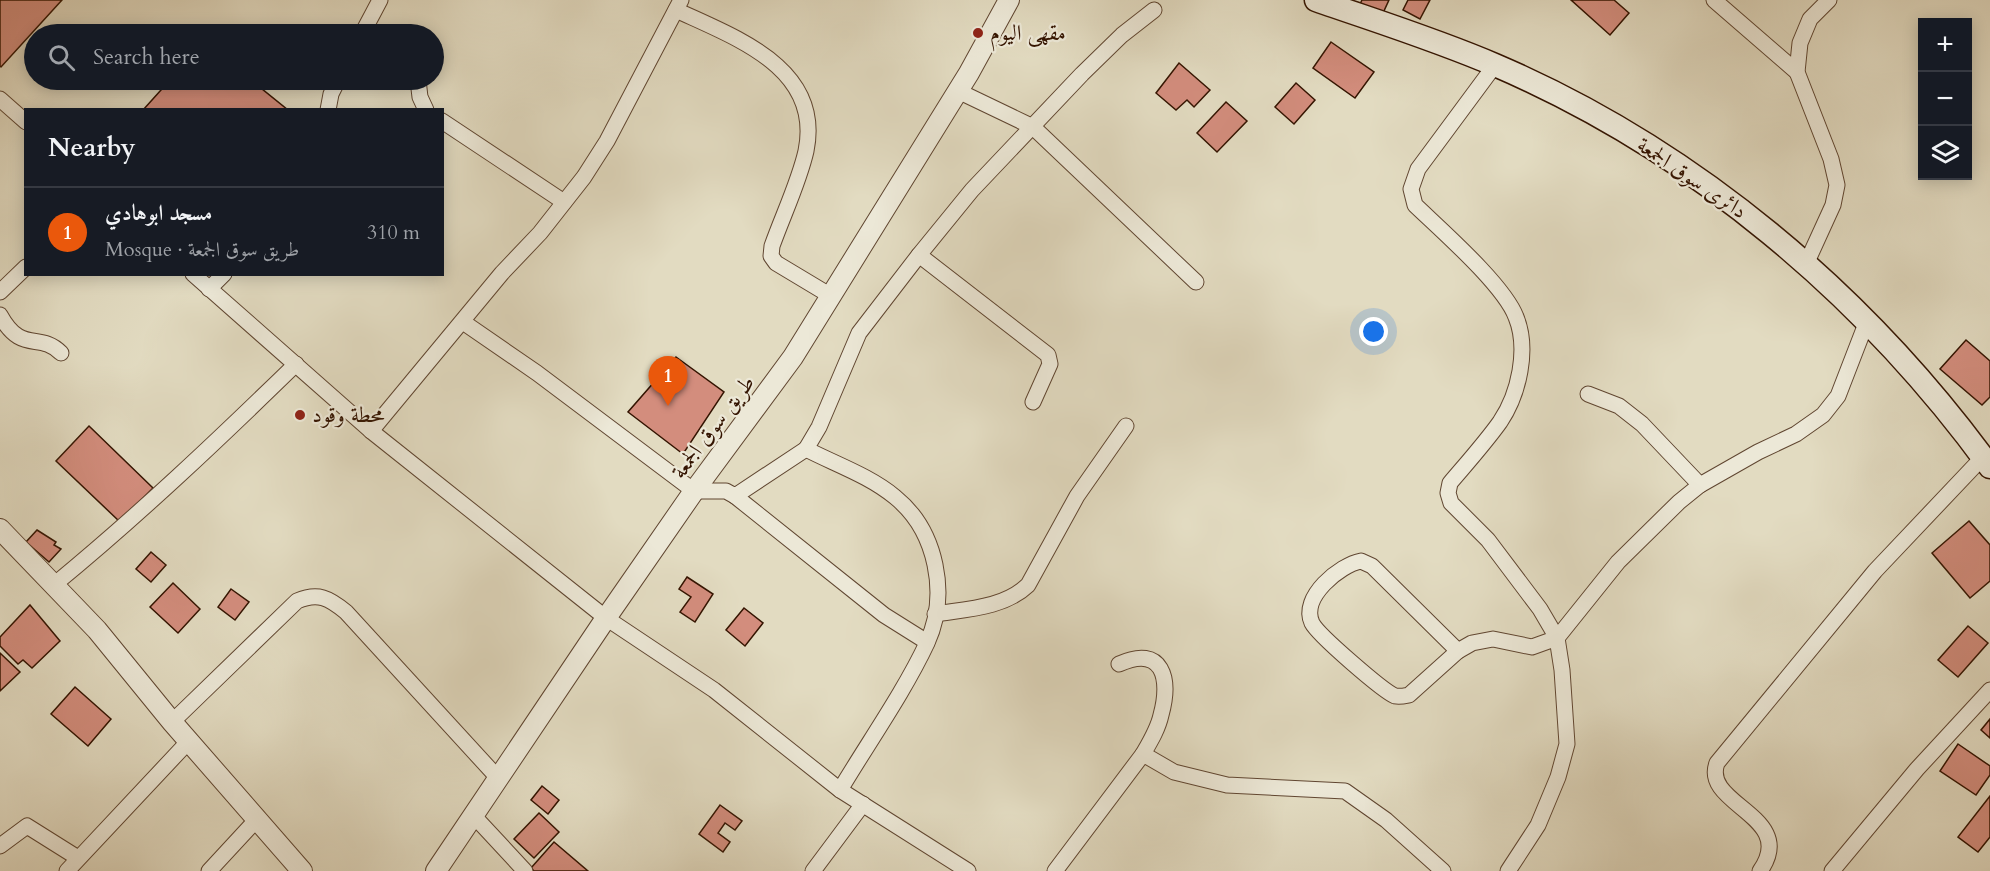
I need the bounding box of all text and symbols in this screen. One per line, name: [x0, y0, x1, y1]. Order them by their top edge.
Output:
place label: مقهى اليوم: [990, 18, 1066, 52]
map controls: [1918, 18, 1972, 180]
button: +: [1918, 18, 1972, 72]
search box: [24, 24, 444, 90]
marker: مقهى اليوم: [971, 26, 985, 40]
icon: search: [45, 41, 78, 74]
text: Search here: [93, 42, 200, 72]
button: −: [1918, 72, 1972, 126]
button: layers: [1918, 126, 1972, 180]
text: Nearby: [48, 130, 136, 165]
street label: دائرى سوق الجمعة: [1631, 130, 1753, 226]
text: مسجد ابوهادي: [105, 198, 212, 228]
text: 1: [62, 219, 73, 246]
text: 310 m: [367, 219, 420, 246]
text: Mosque · طريق سوق الجمعة: [105, 236, 299, 263]
your location: [1359, 317, 1388, 346]
pin: 1: [648, 356, 688, 406]
street label: طريق سوق الجمعة: [664, 369, 762, 485]
place label: محطة وقود: [312, 400, 385, 430]
marker: محطة وقود: [293, 408, 307, 422]

